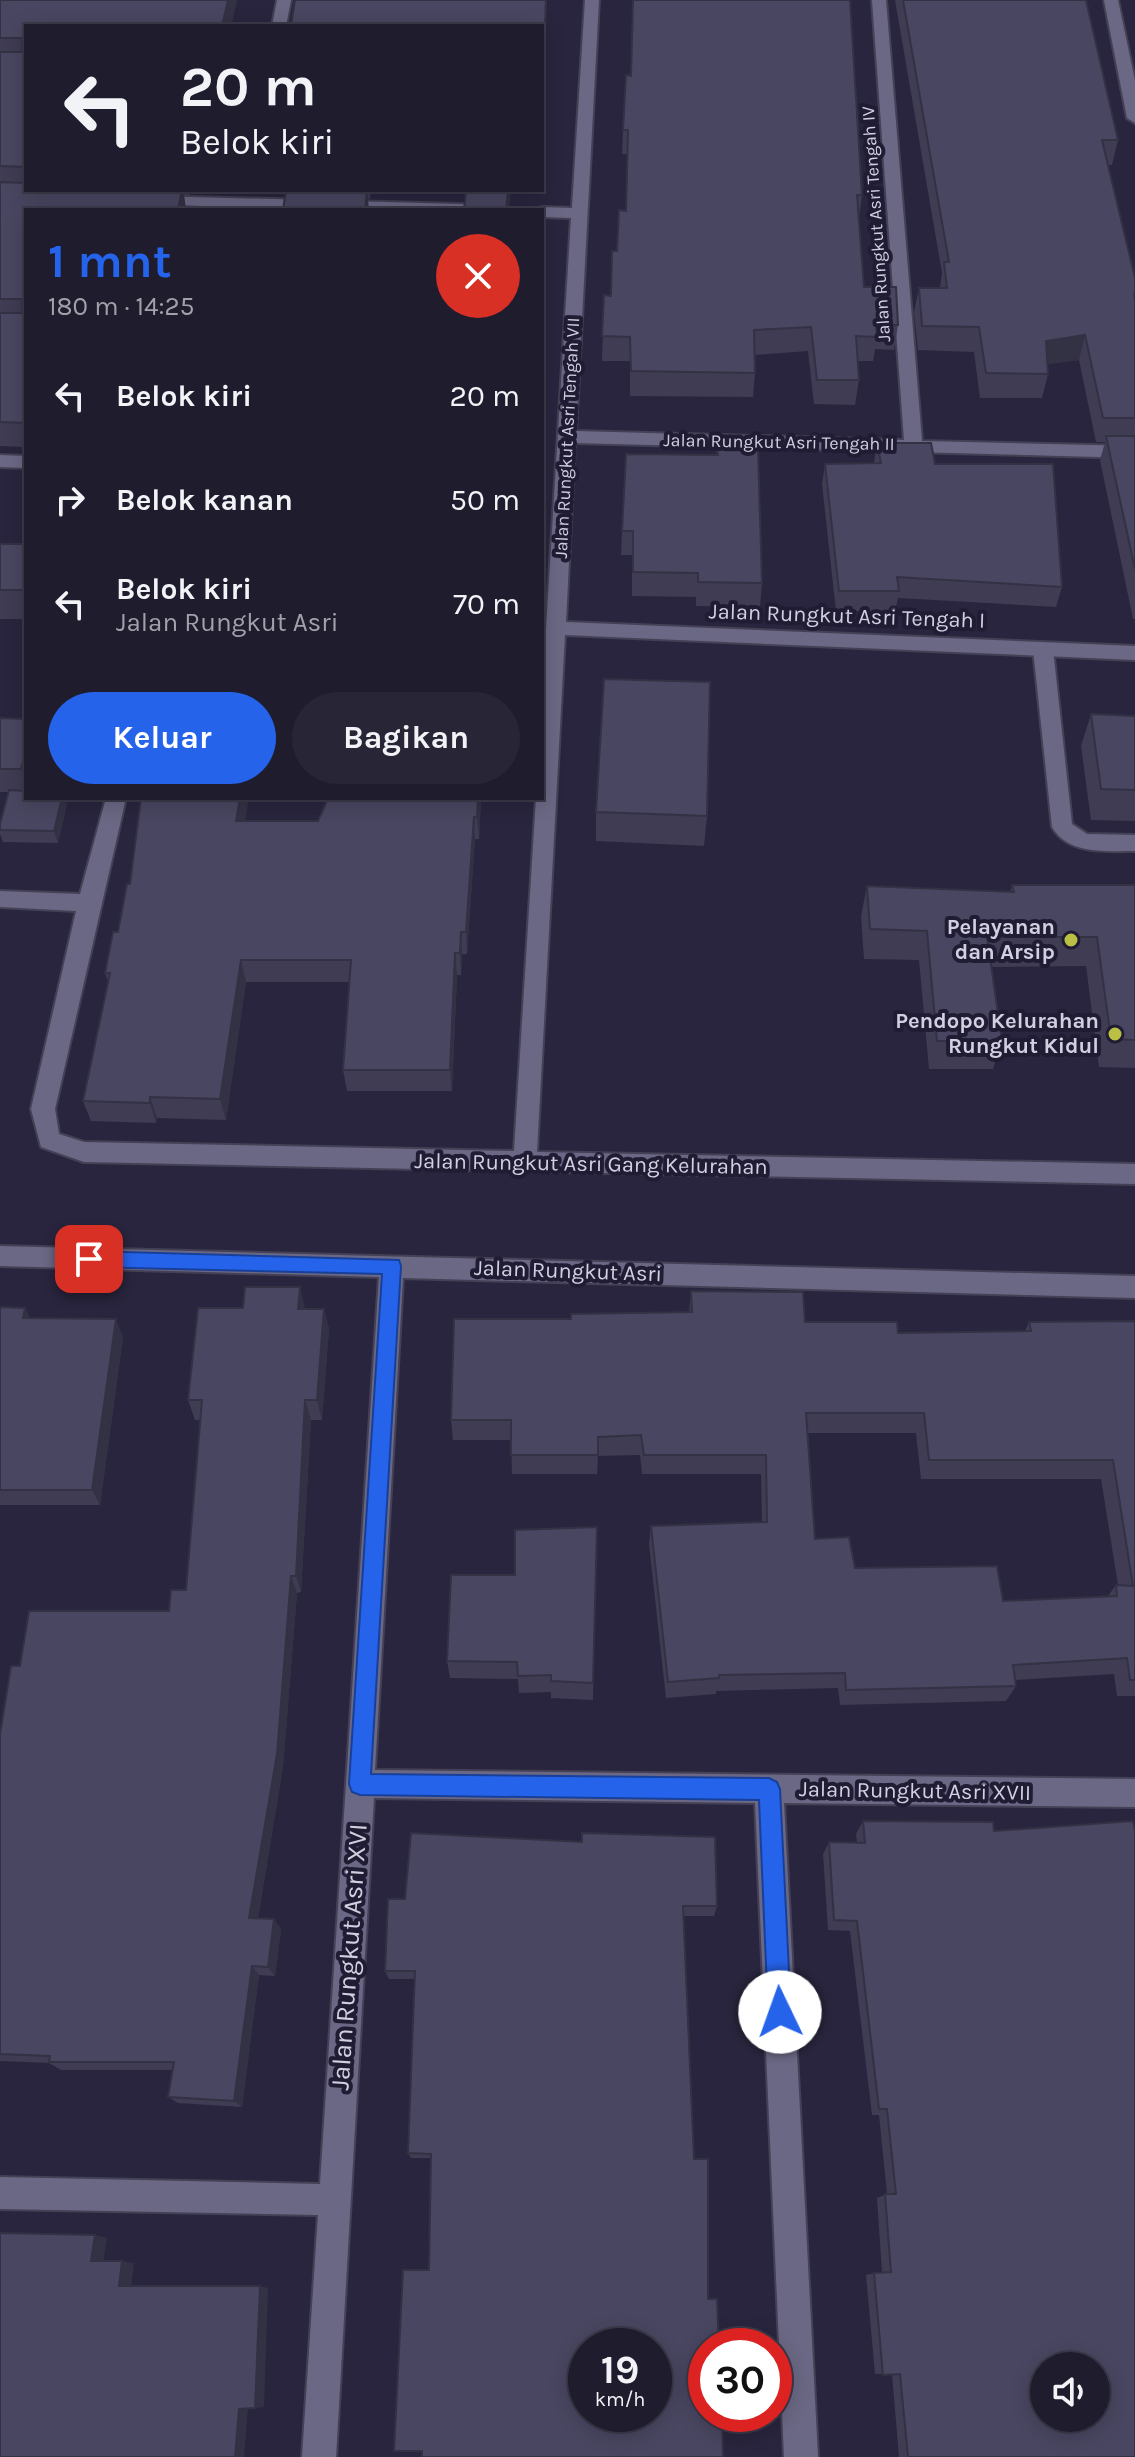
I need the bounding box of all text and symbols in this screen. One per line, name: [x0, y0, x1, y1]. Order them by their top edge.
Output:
text: 20 m: [180, 54, 317, 119]
icon: left: [48, 56, 152, 160]
street label: Jalan Rungkut Asri Tengah IV: [857, 105, 895, 343]
text: Belok kiri: [180, 121, 334, 163]
text: 1 mnt: [48, 233, 172, 289]
button: close: [436, 234, 520, 318]
text: 180 m · 14:25: [48, 291, 194, 322]
street label: Jalan Rungkut Asri Tengah VII: [550, 317, 584, 559]
icon: left: [48, 374, 92, 418]
text: Belok kiri: [116, 378, 252, 414]
text: 20 m: [450, 378, 520, 414]
street label: Jalan Rungkut Asri Tengah II: [663, 429, 895, 455]
icon: right: [48, 478, 92, 522]
text: Belok kanan: [116, 482, 293, 518]
text: 50 m: [450, 482, 520, 518]
text: Belok kiri: [116, 571, 252, 607]
icon: left: [48, 582, 92, 626]
text: 70 m: [453, 586, 520, 622]
street label: Jalan Rungkut Asri Tengah I: [708, 598, 986, 634]
text: Jalan Rungkut Asri: [116, 607, 338, 638]
button: Keluar: [48, 692, 276, 784]
button: Bagikan: [292, 692, 520, 784]
place label: Pelayanan dan Arsip: [947, 914, 1055, 965]
marker: Pelayanan dan Arsip: [1062, 931, 1080, 949]
place label: Pendopo Kelurahan Rungkut Kidul: [895, 1008, 1099, 1059]
marker: Pendopo Kelurahan Rungkut Kidul: [1106, 1025, 1124, 1043]
street label: Jalan Rungkut Asri Gang Kelurahan: [414, 1148, 768, 1180]
pin: [55, 1225, 123, 1293]
icon: arrive: [67, 1237, 111, 1281]
street label: Jalan Rungkut Asri: [474, 1255, 662, 1287]
street label: Jalan Rungkut Asri XVII: [799, 1776, 1031, 1806]
street label: Jalan Rungkut Asri XVI: [324, 1823, 374, 2091]
position arrow: [738, 1970, 822, 2054]
speed limit sign: 30: [688, 2328, 792, 2432]
text: 19: [601, 2346, 639, 2393]
map controls: [1030, 2352, 1110, 2432]
button: sound: [1030, 2352, 1110, 2432]
text: km/h: [595, 2388, 645, 2411]

